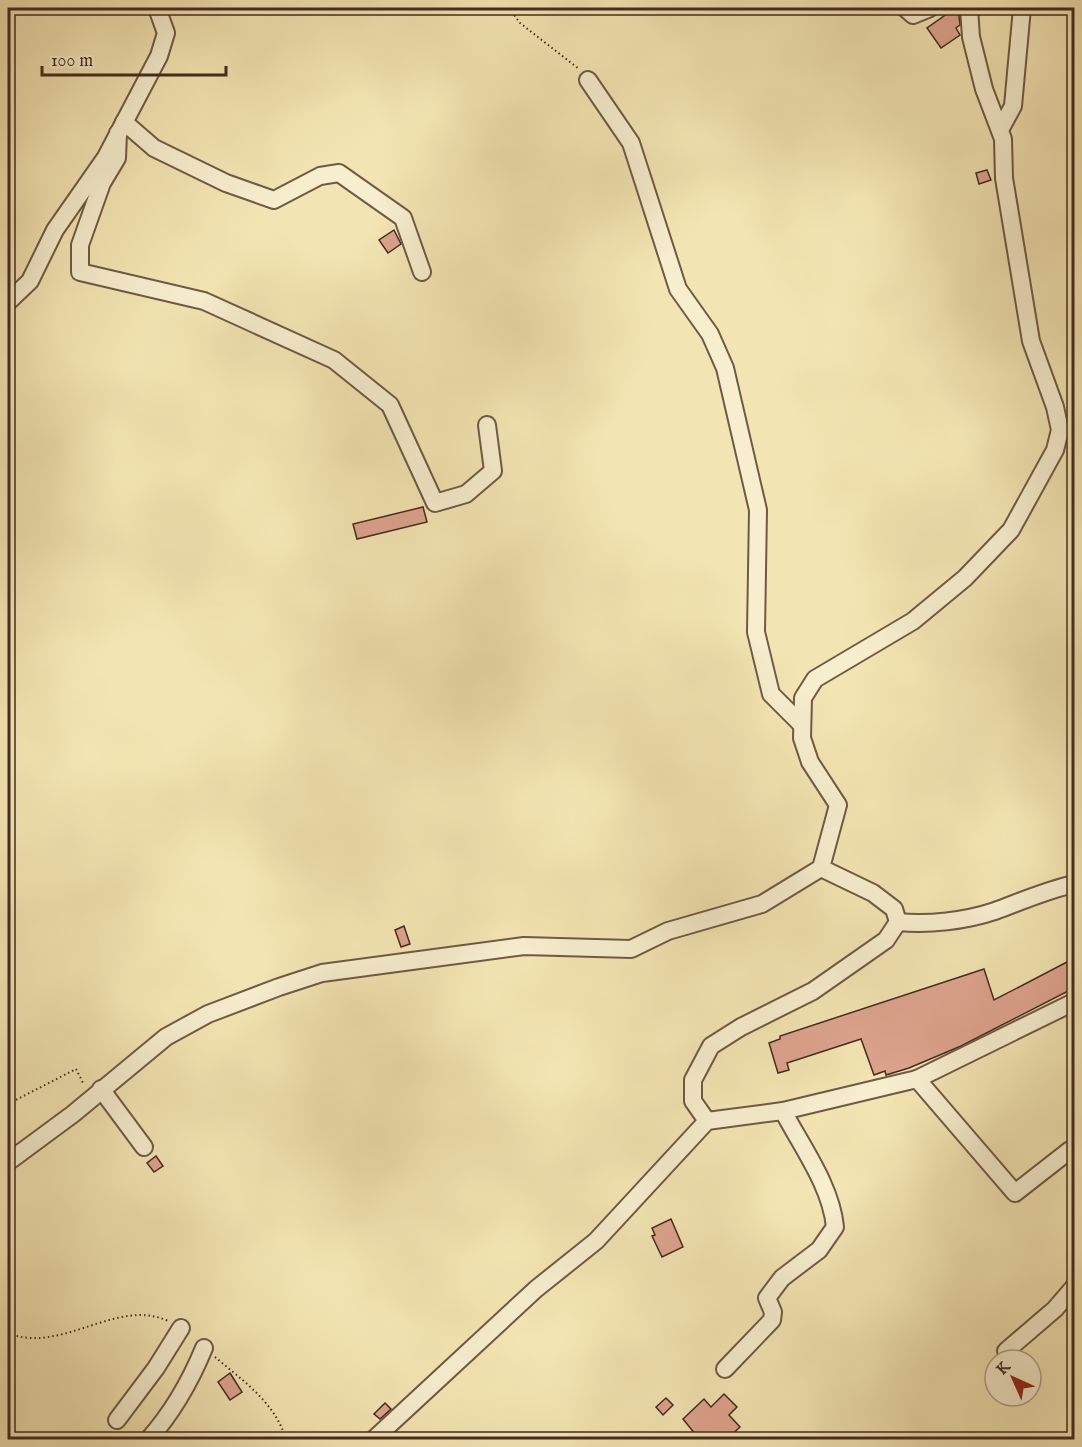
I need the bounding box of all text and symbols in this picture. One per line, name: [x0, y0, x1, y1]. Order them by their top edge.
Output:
scale bar: [42, 39, 226, 77]
text: 100 m: [51, 50, 93, 73]
north arrow: [983, 1348, 1043, 1408]
text: K: [993, 1357, 1016, 1380]

